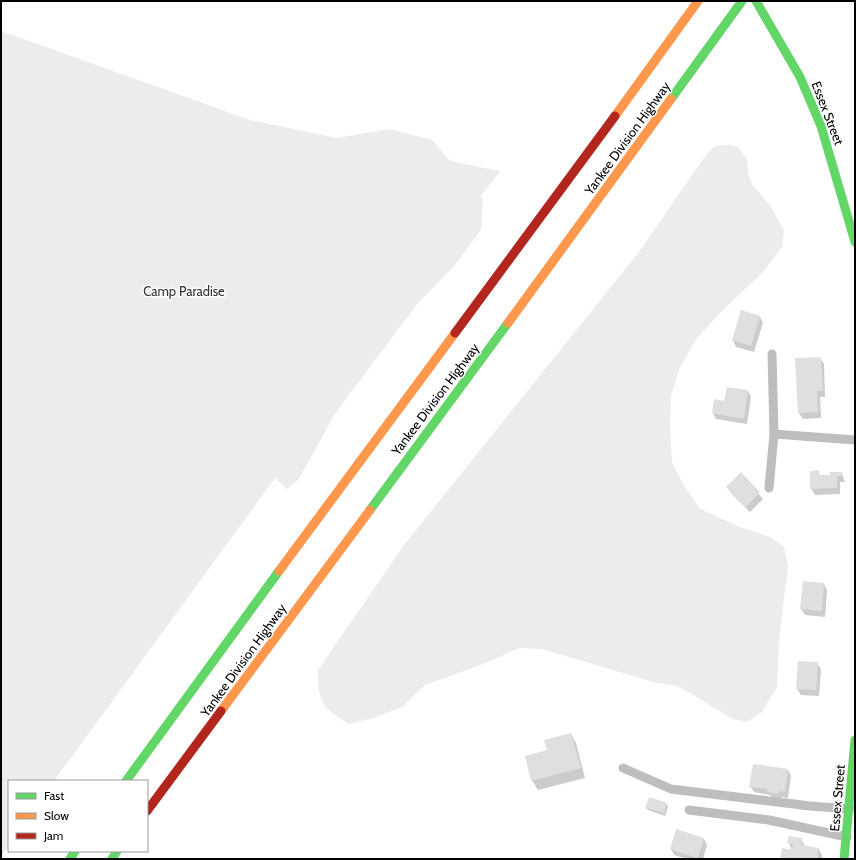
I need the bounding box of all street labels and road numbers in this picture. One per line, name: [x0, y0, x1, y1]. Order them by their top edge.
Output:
street label: Yankee Division Highway: [580, 78, 674, 198]
street label: Essex Street: [809, 79, 848, 148]
street label: Yankee Division Highway: [387, 340, 482, 459]
street label: Yankee Division Highway: [196, 600, 290, 720]
street label: Essex Street: [826, 763, 848, 832]

